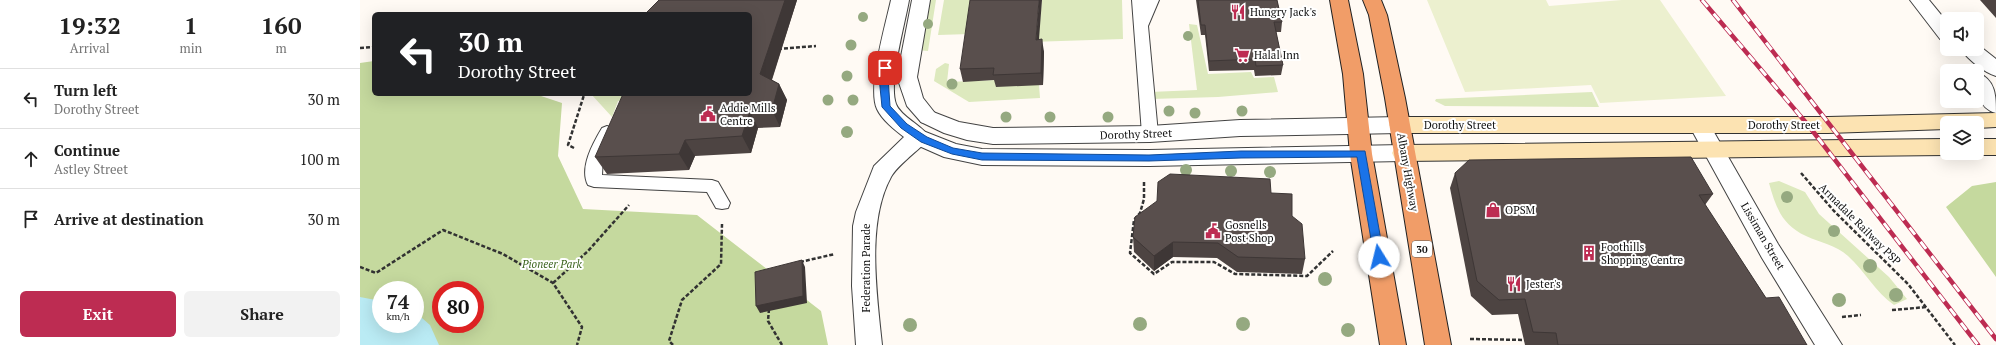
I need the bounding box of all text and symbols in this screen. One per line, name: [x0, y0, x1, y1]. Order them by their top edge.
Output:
restaurant icon: Hungry Jack's: [1229, 3, 1247, 21]
place label: Hungry Jack's: [1250, 5, 1317, 19]
text: 19:32: [58, 9, 121, 41]
text: 1: [184, 9, 198, 41]
text: 160: [261, 9, 301, 41]
map controls: [1940, 12, 1984, 160]
button: sound: [1940, 12, 1984, 56]
text: 30 m: [458, 23, 523, 60]
icon: left: [392, 28, 444, 80]
text: Arrival: [70, 39, 110, 57]
text: min: [179, 39, 202, 57]
text: m: [276, 39, 287, 57]
supermarket icon: Halal Inn: [1233, 46, 1251, 64]
place label: Halal Inn: [1254, 48, 1300, 62]
pin: [868, 51, 902, 85]
icon: arrive: [874, 57, 896, 79]
text: Dorothy Street: [458, 59, 576, 83]
button: search: [1940, 64, 1984, 108]
text: Turn left: [54, 80, 118, 100]
icon: left: [20, 88, 42, 110]
text: 30 m: [307, 89, 340, 109]
text: Dorothy Street: [54, 100, 139, 118]
place label: Addie Mills Centre: [720, 101, 776, 128]
public building icon: Addie Mills Centre: [699, 105, 717, 123]
button: layers: [1940, 116, 1984, 160]
street label: Dorothy Street: [1424, 118, 1496, 132]
street label: Dorothy Street: [1748, 118, 1820, 132]
street label: Dorothy Street: [1100, 126, 1172, 142]
street label: Albany Highway: [1394, 131, 1422, 213]
text: Continue: [54, 140, 120, 160]
icon: ahead: [20, 148, 42, 170]
text: 100 m: [299, 149, 340, 169]
text: Astley Street: [54, 160, 128, 178]
street label: Armadale Railway PSP: [1816, 180, 1904, 268]
street label: Lissiman Street: [1738, 200, 1788, 272]
shop icon: OPSM: [1484, 201, 1502, 219]
place label: OPSM: [1505, 203, 1536, 217]
icon: arrive: [20, 208, 42, 230]
text: Arrive at destination: [54, 209, 204, 229]
text: 30 m: [307, 209, 340, 229]
place label: Gosnells Post Shop: [1225, 218, 1274, 245]
public building icon: Gosnells Post Shop: [1204, 222, 1222, 240]
street label: Federation Parade: [859, 223, 873, 313]
position arrow: [1358, 236, 1400, 278]
place label: Foothills Shopping Centre: [1601, 240, 1683, 267]
road number: 30: [1412, 241, 1432, 257]
building icon: Foothills Shopping Centre: [1580, 244, 1598, 262]
park label: Pioneer Park: [521, 257, 583, 271]
restaurant icon: Jester's: [1505, 275, 1523, 293]
place label: Jester's: [1526, 277, 1561, 291]
speed limit sign: 80: [432, 281, 484, 333]
text: 74: [387, 288, 409, 315]
button: Exit: [20, 291, 176, 337]
button: Share: [184, 291, 340, 337]
text: km/h: [386, 310, 410, 323]

